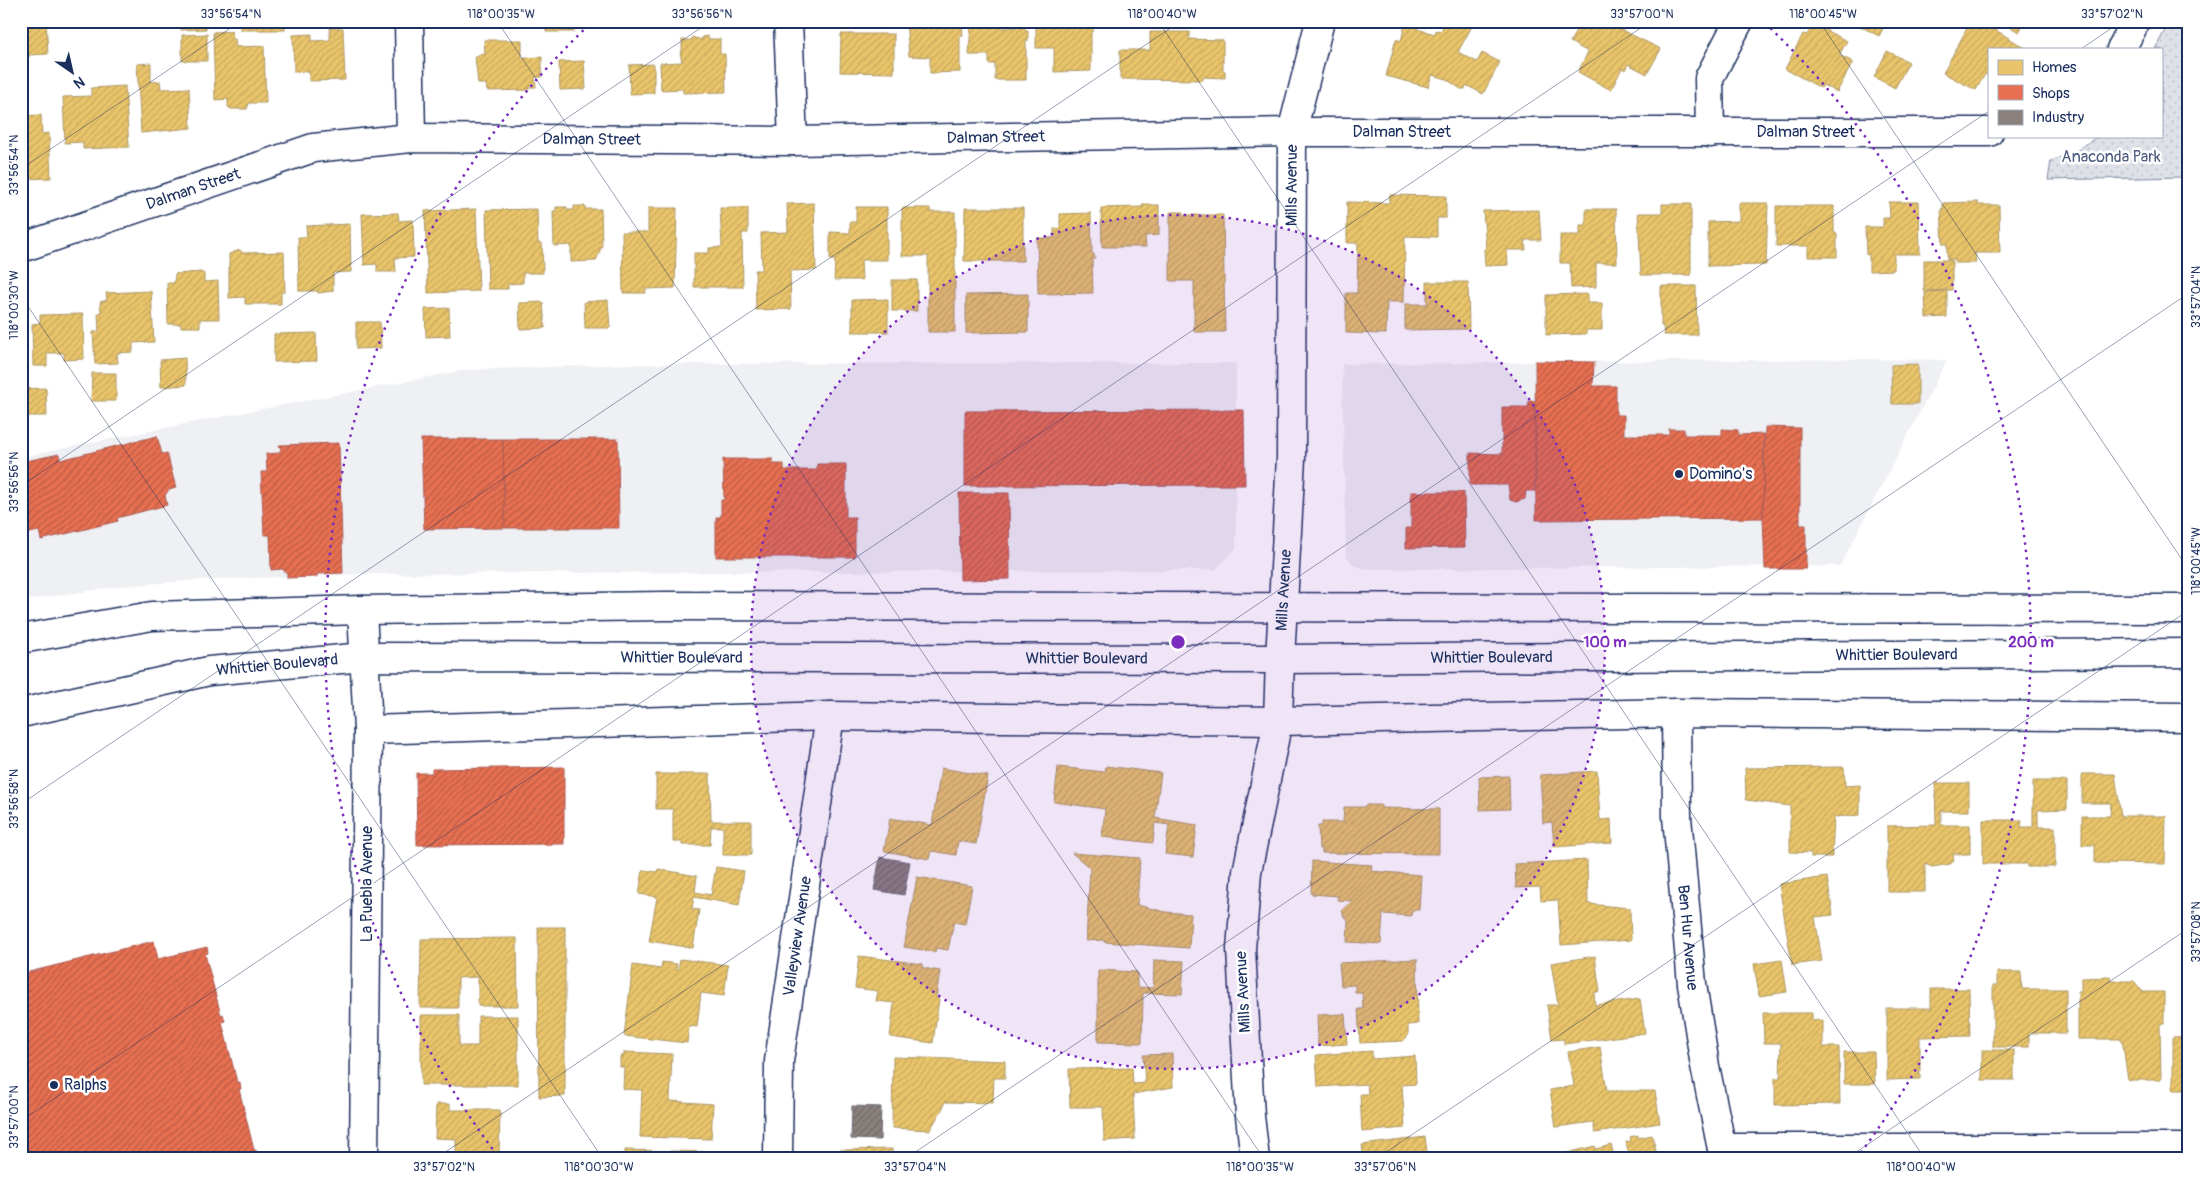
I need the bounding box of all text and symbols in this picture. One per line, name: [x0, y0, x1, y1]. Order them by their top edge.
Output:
text: 33°56'54"N: [201, 7, 261, 22]
text: 118°00'35"W: [467, 7, 535, 22]
text: 33°56'56"N: [672, 7, 733, 22]
text: 118°00'40"W: [1127, 7, 1197, 22]
text: 33°57'00"N: [1610, 7, 1674, 22]
text: 118°00'45"W: [1789, 7, 1857, 22]
text: 33°57'02"N: [2081, 7, 2143, 22]
north arrow: [48, 48, 98, 98]
legend: [1988, 48, 2162, 138]
text: Homes: [2032, 58, 2077, 77]
text: N: [70, 73, 88, 92]
text: Shops: [2032, 84, 2070, 103]
text: Industry: [2032, 108, 2085, 127]
street label: Dalman Street: [1353, 122, 1452, 142]
street label: Dalman Street: [1757, 122, 1856, 142]
street label: Dalman Street: [946, 126, 1046, 148]
street label: Dalman Street: [543, 129, 642, 150]
text: 33°56'54"N: [7, 135, 22, 195]
street label: Mills Avenue: [1282, 144, 1302, 226]
park label: Anaconda Park: [2061, 147, 2161, 167]
street label: Dalman Street: [143, 163, 244, 214]
text: 33°57'04"N: [2189, 266, 2204, 328]
text: 118°00'30"W: [7, 270, 22, 340]
text: 33°56'56"N: [7, 452, 22, 513]
place label: Domino's: [1689, 464, 1752, 484]
marker: Domino's: [1673, 468, 1685, 480]
text: 118°00'45"W: [2189, 527, 2204, 595]
street label: Mills Avenue: [1272, 549, 1296, 632]
centre of rings: [1169, 633, 1187, 651]
text: 100 m: [1584, 633, 1626, 652]
text: 200 m: [2008, 633, 2054, 652]
street label: Whittier Boulevard: [1835, 645, 1958, 665]
street label: Whittier Boulevard: [1430, 647, 1553, 668]
street label: Whittier Boulevard: [621, 648, 743, 668]
street label: Whittier Boulevard: [1026, 648, 1148, 669]
street label: Whittier Boulevard: [215, 649, 339, 680]
text: 33°56'58"N: [7, 769, 22, 829]
street label: La Puebla Avenue: [357, 826, 377, 942]
street label: Valleyview Avenue: [779, 875, 816, 998]
street label: Ben Hur Avenue: [1673, 884, 1703, 992]
text: 33°57'08"N: [2189, 901, 2204, 963]
street label: Mills Avenue: [1231, 951, 1255, 1033]
place label: Ralphs: [64, 1075, 107, 1095]
marker: Ralphs: [48, 1079, 60, 1091]
text: 33°57'00"N: [7, 1085, 22, 1149]
text: 33°57'02"N: [413, 1160, 475, 1175]
text: 118°00'30"W: [564, 1160, 634, 1175]
text: 33°57'04"N: [884, 1160, 946, 1175]
text: 118°00'35"W: [1226, 1160, 1294, 1175]
text: 33°57'06"N: [1354, 1160, 1416, 1175]
text: 118°00'40"W: [1886, 1160, 1956, 1175]

